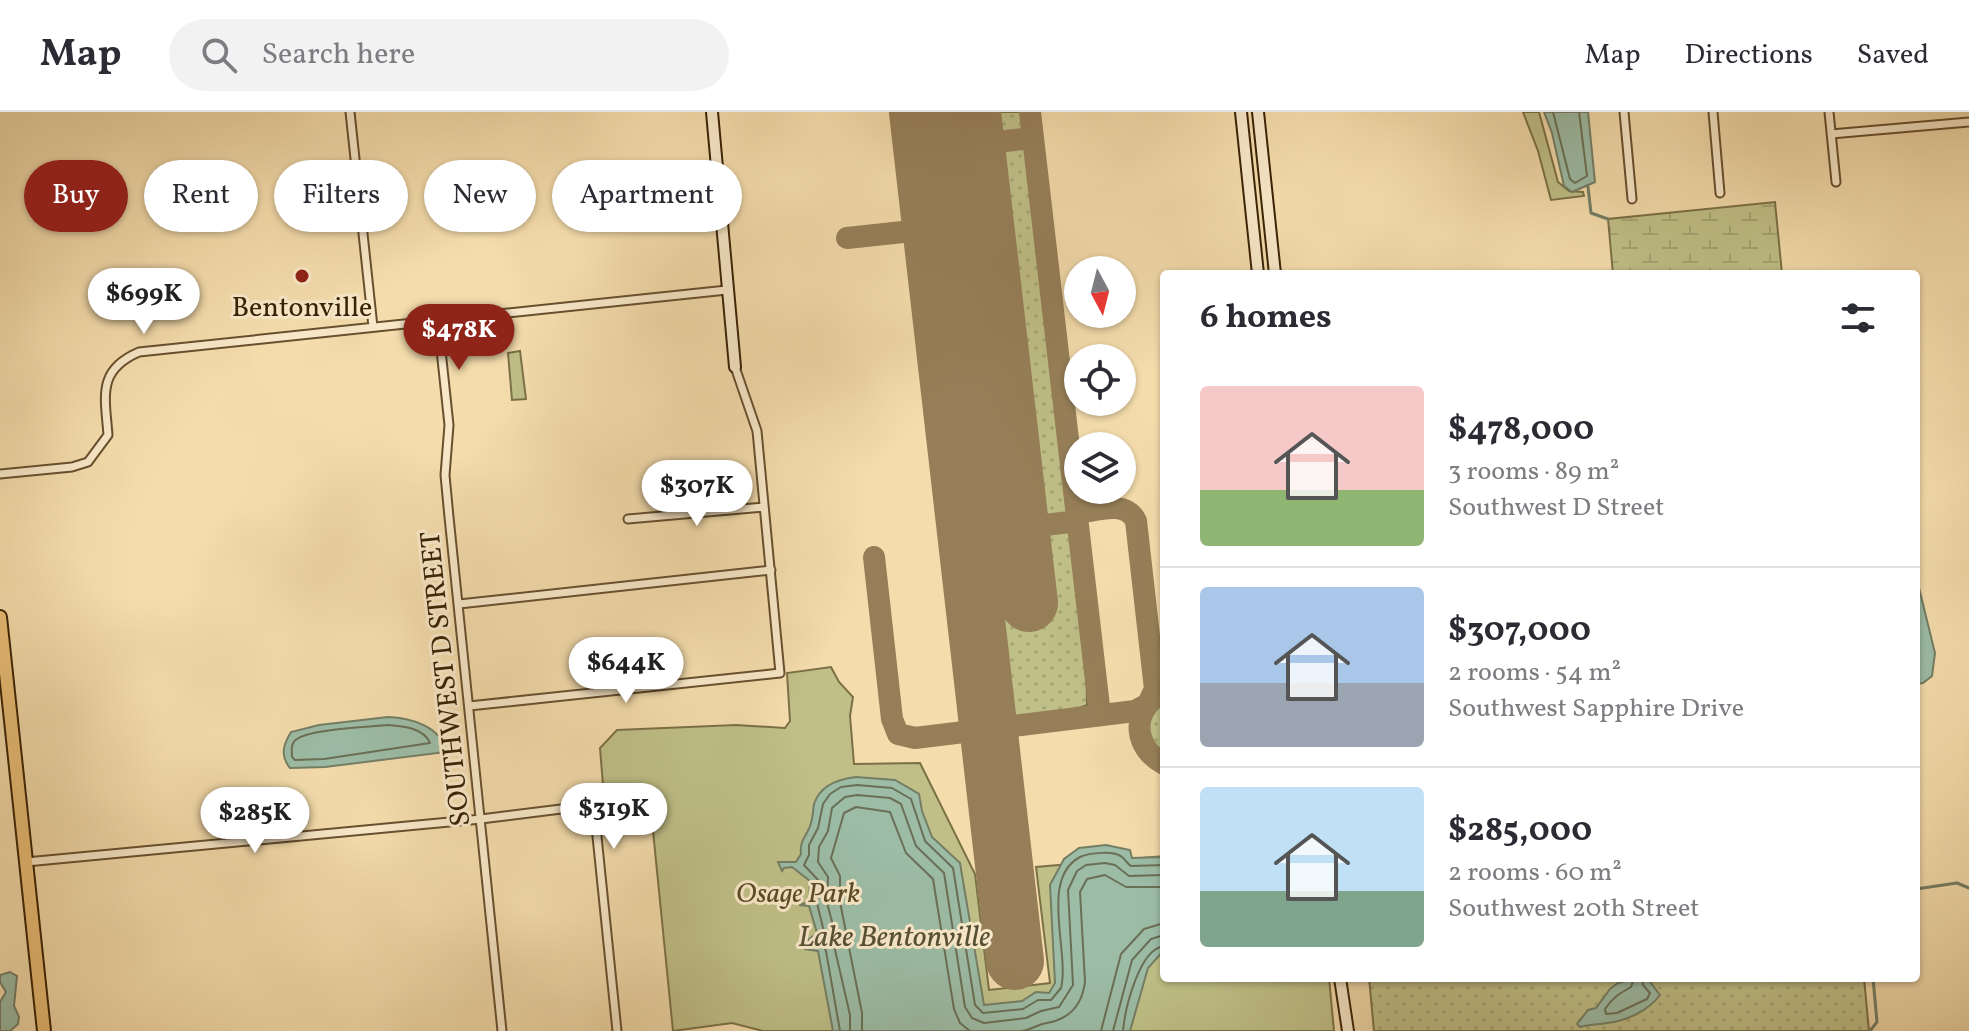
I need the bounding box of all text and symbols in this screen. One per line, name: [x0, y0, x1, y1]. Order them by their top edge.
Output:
search box: [169, 19, 729, 91]
text: Map: [40, 29, 121, 82]
icon: search: [197, 33, 241, 77]
text: Search here: [261, 34, 415, 76]
text: Map: [1585, 36, 1641, 75]
text: Directions: [1685, 36, 1813, 75]
text: Saved: [1857, 36, 1929, 75]
chip: Buy: [24, 160, 128, 232]
chip: Rent: [144, 160, 258, 232]
chip: Filters: [274, 160, 408, 232]
chip: New: [424, 160, 536, 232]
chip: Apartment: [552, 160, 742, 232]
north arrow: [1064, 256, 1136, 328]
map controls: [1064, 256, 1136, 504]
marker: Bentonville: [293, 267, 311, 285]
pin: $699K: [88, 268, 200, 336]
text: $699K: [106, 276, 182, 312]
place label: Bentonville: [232, 289, 372, 328]
text: 6 homes: [1200, 295, 1332, 342]
icon: filters: [1836, 296, 1880, 340]
pin: $478K: [403, 304, 515, 372]
text: $478K: [421, 312, 497, 348]
button: locate: [1064, 344, 1136, 416]
text: $478,000: [1448, 407, 1594, 454]
icon: home: [1264, 418, 1360, 514]
button: layers: [1064, 432, 1136, 504]
text: 3 rooms · 89 m²: [1448, 454, 1619, 490]
pin: $307K: [641, 460, 753, 528]
text: $307K: [660, 468, 734, 504]
text: Southwest D Street: [1448, 490, 1664, 526]
street label: SOUTHWEST D STREET: [412, 529, 481, 828]
text: $307,000: [1448, 608, 1591, 655]
icon: home: [1264, 619, 1360, 715]
pin: $644K: [570, 637, 682, 705]
text: $644K: [587, 645, 665, 681]
text: 2 rooms · 54 m²: [1448, 655, 1621, 691]
text: Southwest Sapphire Drive: [1448, 691, 1744, 727]
pin: $319K: [558, 783, 670, 851]
pin: $285K: [199, 787, 311, 855]
text: $319K: [578, 791, 650, 827]
text: $285K: [219, 795, 292, 831]
text: $285,000: [1448, 808, 1592, 855]
icon: home: [1264, 819, 1360, 915]
text: 2 rooms · 60 m²: [1448, 855, 1622, 891]
park label: Osage Park: [736, 875, 860, 914]
text: Southwest 20th Street: [1448, 891, 1699, 927]
water label: Lake Bentonville: [798, 917, 990, 959]

